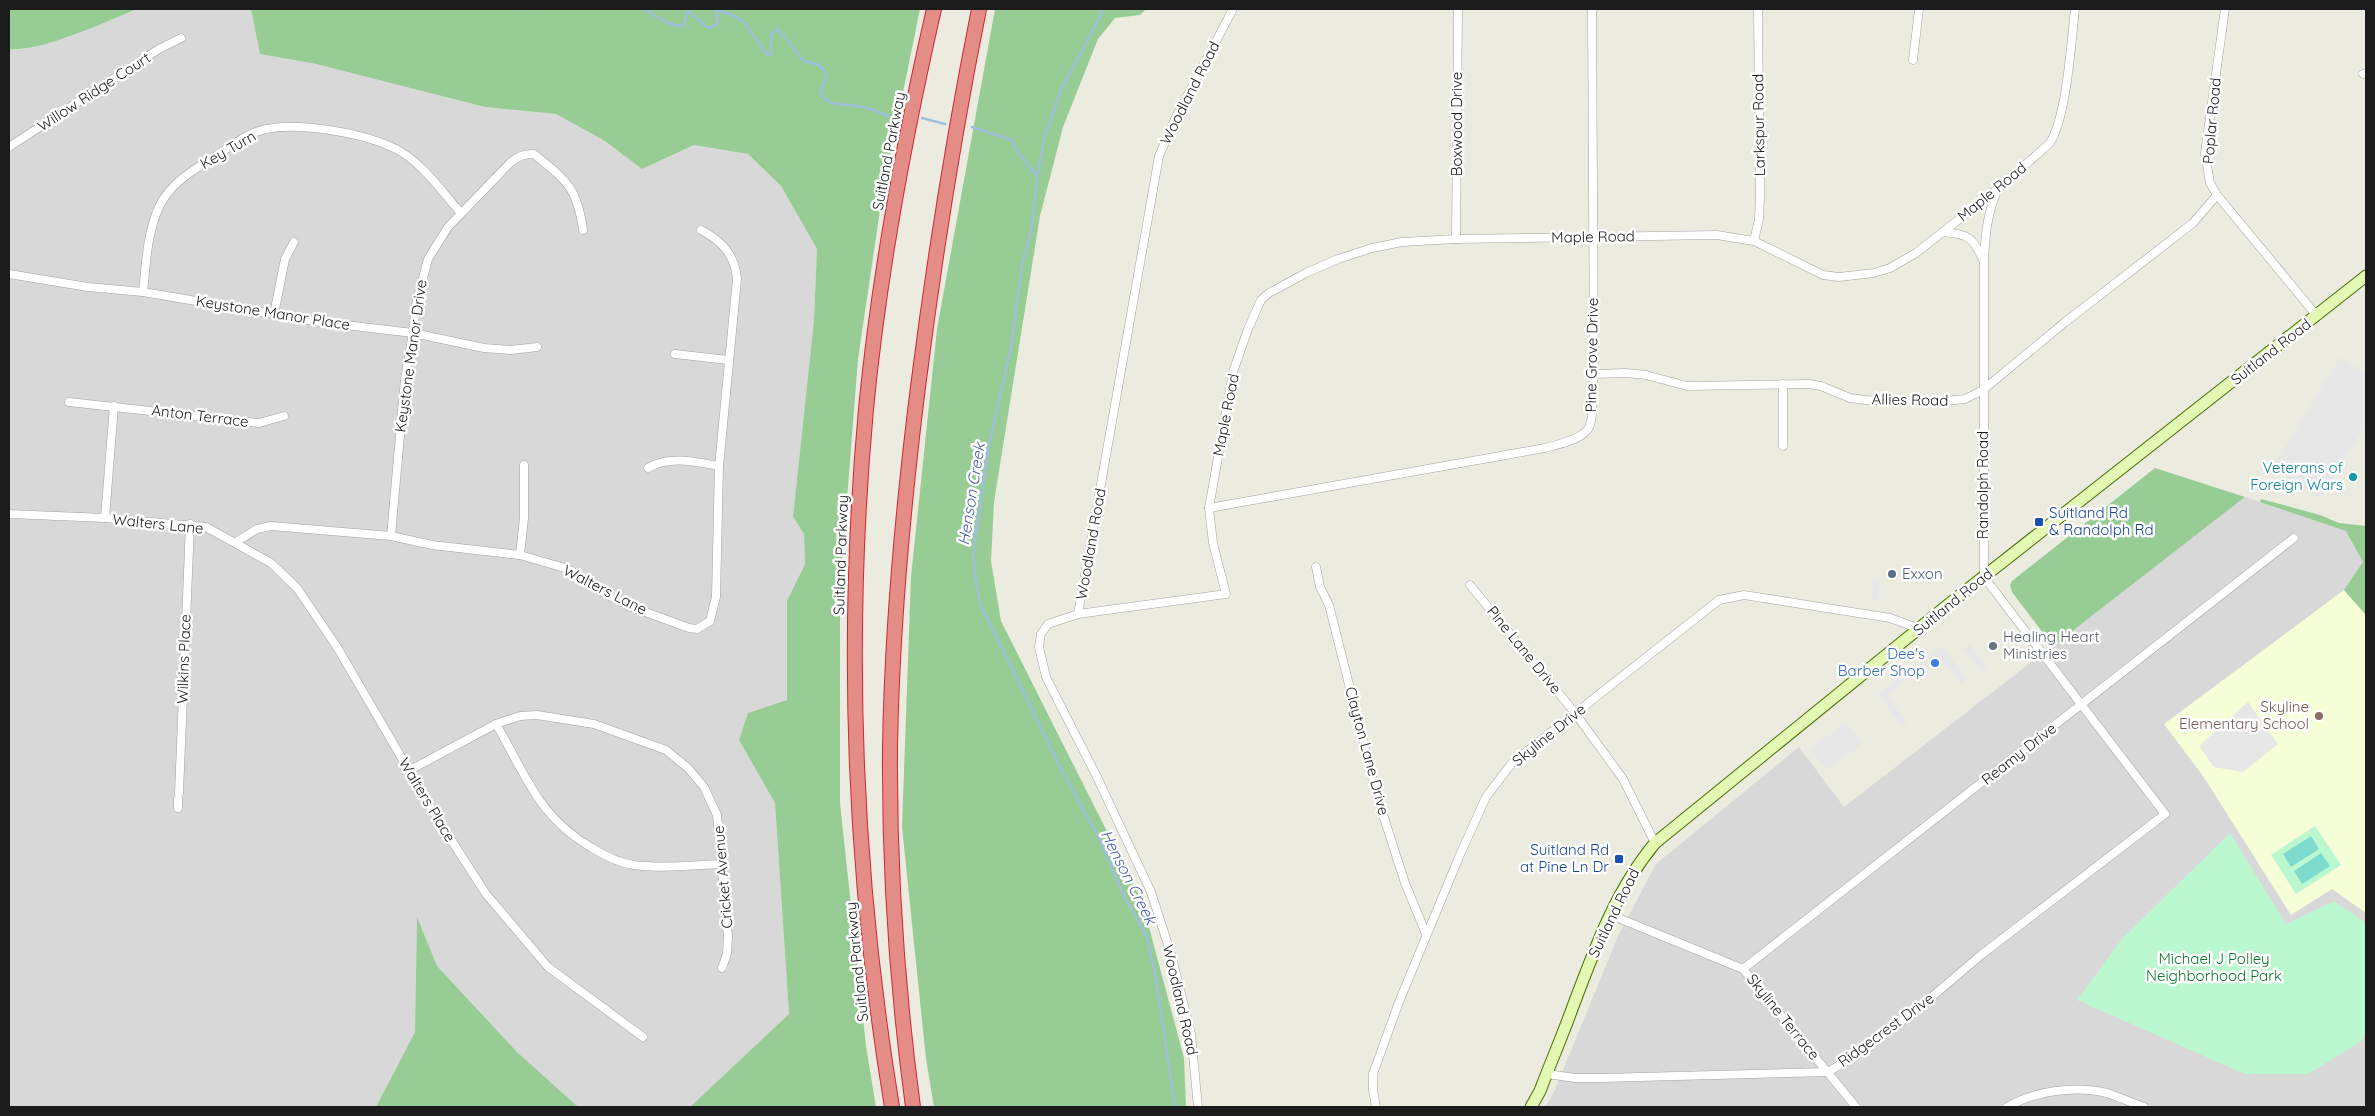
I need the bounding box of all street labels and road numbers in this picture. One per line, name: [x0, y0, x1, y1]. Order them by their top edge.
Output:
street label: Woodland Road: [1155, 38, 1224, 147]
street label: Willow Ridge Court: [34, 48, 154, 135]
street label: Boxwood Drive: [1447, 72, 1466, 176]
street label: Larkspur Road: [1748, 74, 1769, 176]
street label: Poplar Road: [2198, 77, 2225, 165]
street label: Suitland Parkway: [868, 90, 909, 212]
street label: Key Turn: [197, 126, 259, 173]
street label: Maple Road: [1953, 158, 2030, 225]
street label: Maple Road: [1551, 226, 1635, 247]
street label: Keystone Manor Drive: [390, 278, 431, 434]
street label: Keystone Manor Place: [195, 291, 351, 334]
street label: Pine Grove Drive: [1581, 297, 1602, 413]
street label: Suitland Road: [2227, 314, 2315, 389]
street label: Maple Road: [1208, 372, 1243, 458]
street label: Allies Road: [1872, 389, 1948, 410]
street label: Anton Terrace: [150, 400, 250, 431]
street label: Randolph Road: [1973, 431, 1992, 539]
street label: Woodland Road: [1071, 487, 1110, 601]
street label: Suitland Parkway: [829, 495, 852, 615]
street label: Walters Lane: [112, 509, 205, 538]
street label: Walters Lane: [560, 560, 650, 619]
street label: Suitland Road: [1909, 564, 1996, 639]
street label: Pine Lane Drive: [1483, 602, 1566, 698]
street label: Wilkins Place: [172, 614, 195, 704]
street label: Clayton Lane Drive: [1341, 685, 1394, 817]
street label: Skyline Drive: [1508, 699, 1589, 770]
street label: Reamy Drive: [1977, 718, 2060, 789]
street label: Walters Place: [395, 754, 460, 845]
street label: Cricket Avenue: [709, 825, 736, 929]
street label: Suitland Road: [1584, 865, 1643, 960]
street label: Suitland Parkway: [841, 901, 872, 1023]
street label: Woodland Road: [1159, 943, 1202, 1057]
street label: Skyline Terrace: [1743, 970, 1824, 1064]
street label: Ridgecrest Drive: [1834, 988, 1937, 1071]

